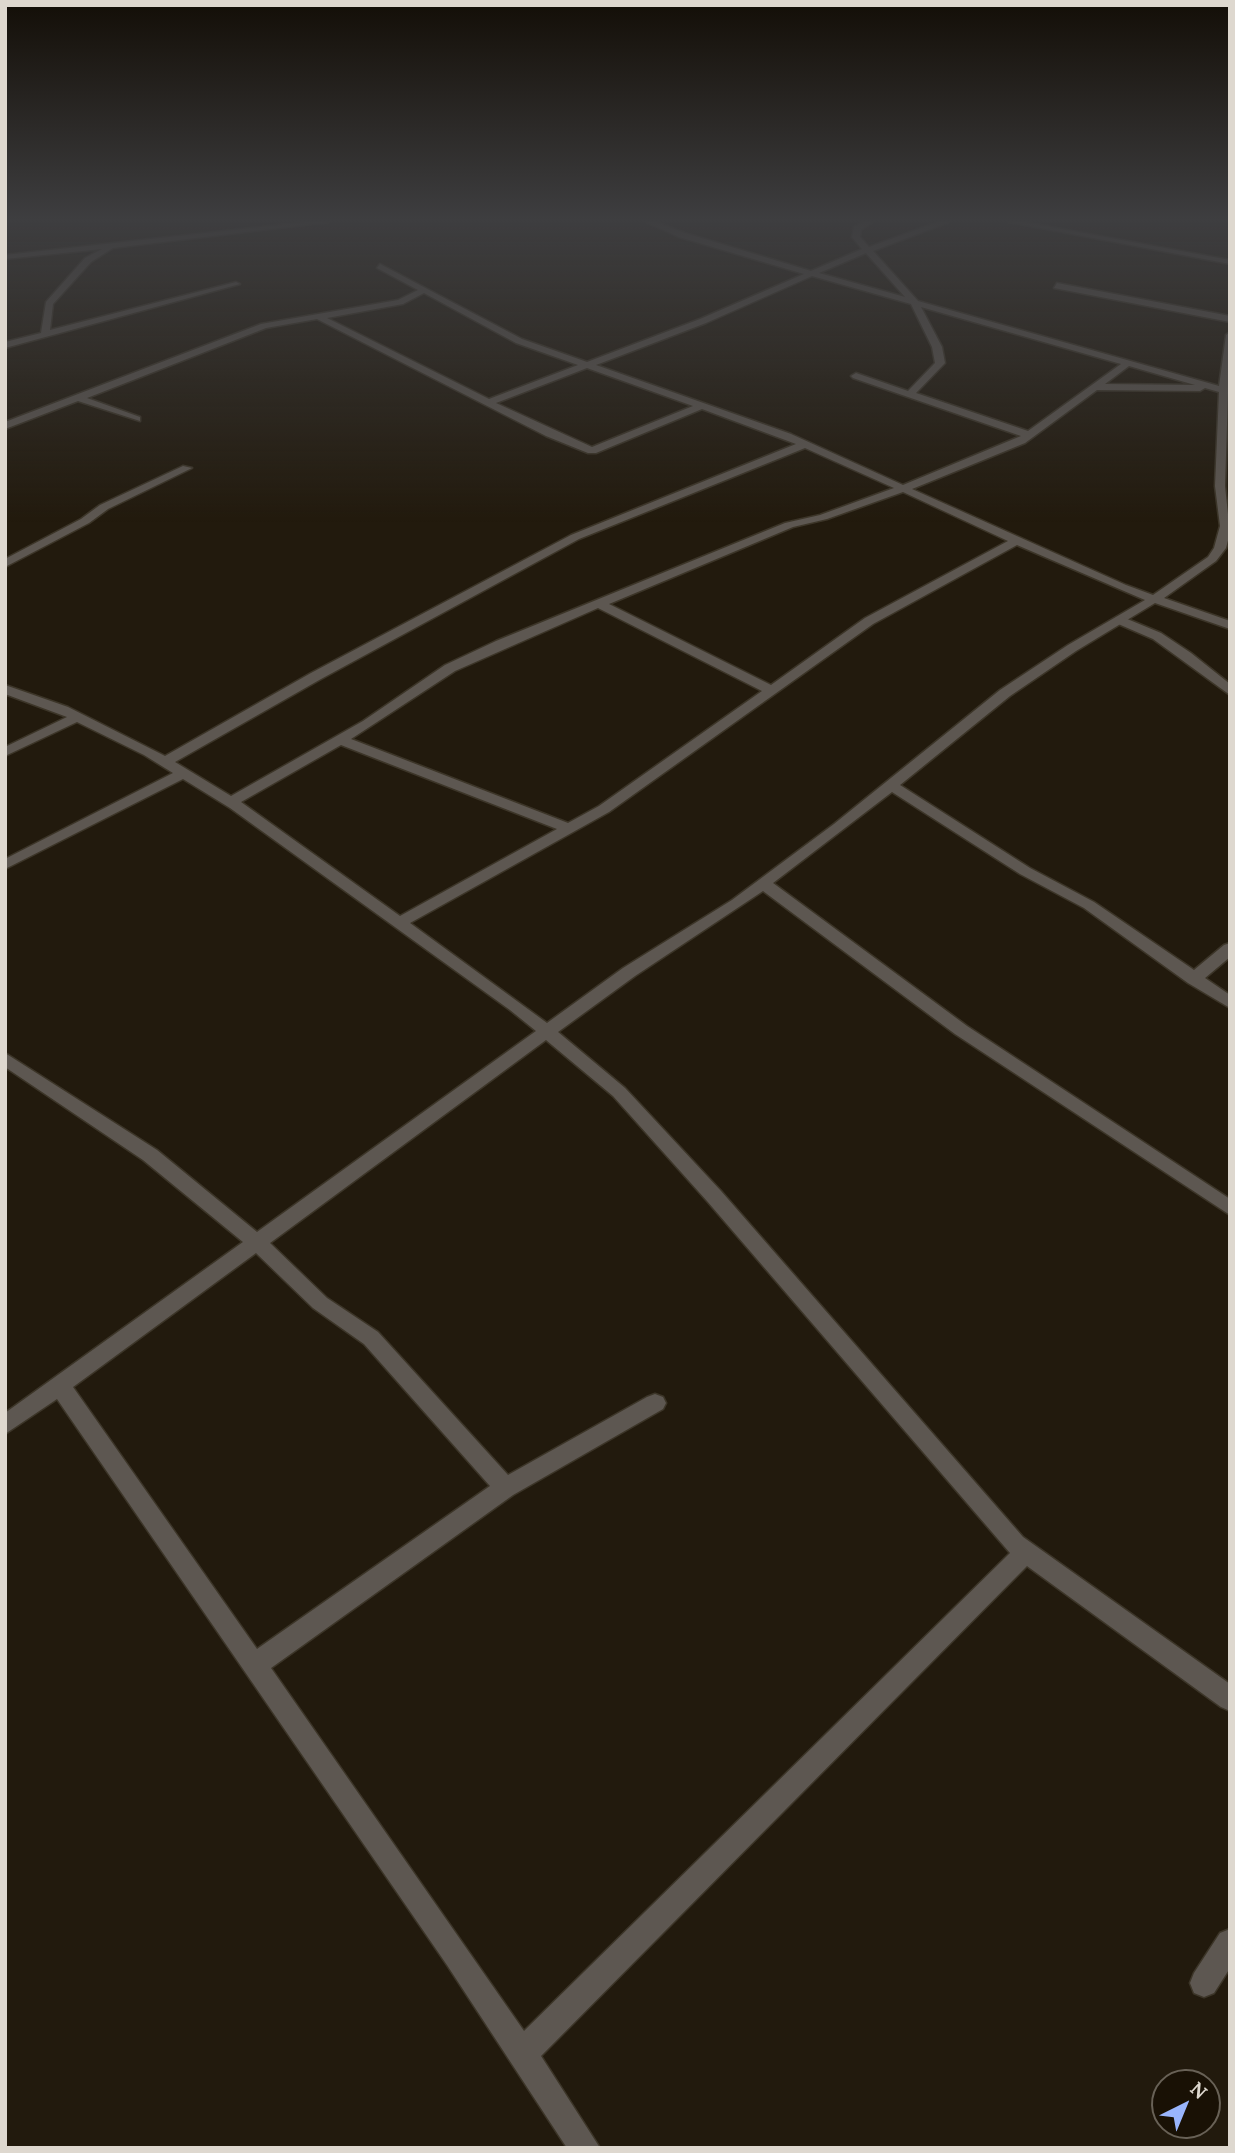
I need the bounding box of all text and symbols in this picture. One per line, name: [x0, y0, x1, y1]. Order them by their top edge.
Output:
north arrow: [1151, 2069, 1221, 2139]
text: N: [1185, 2076, 1213, 2104]

